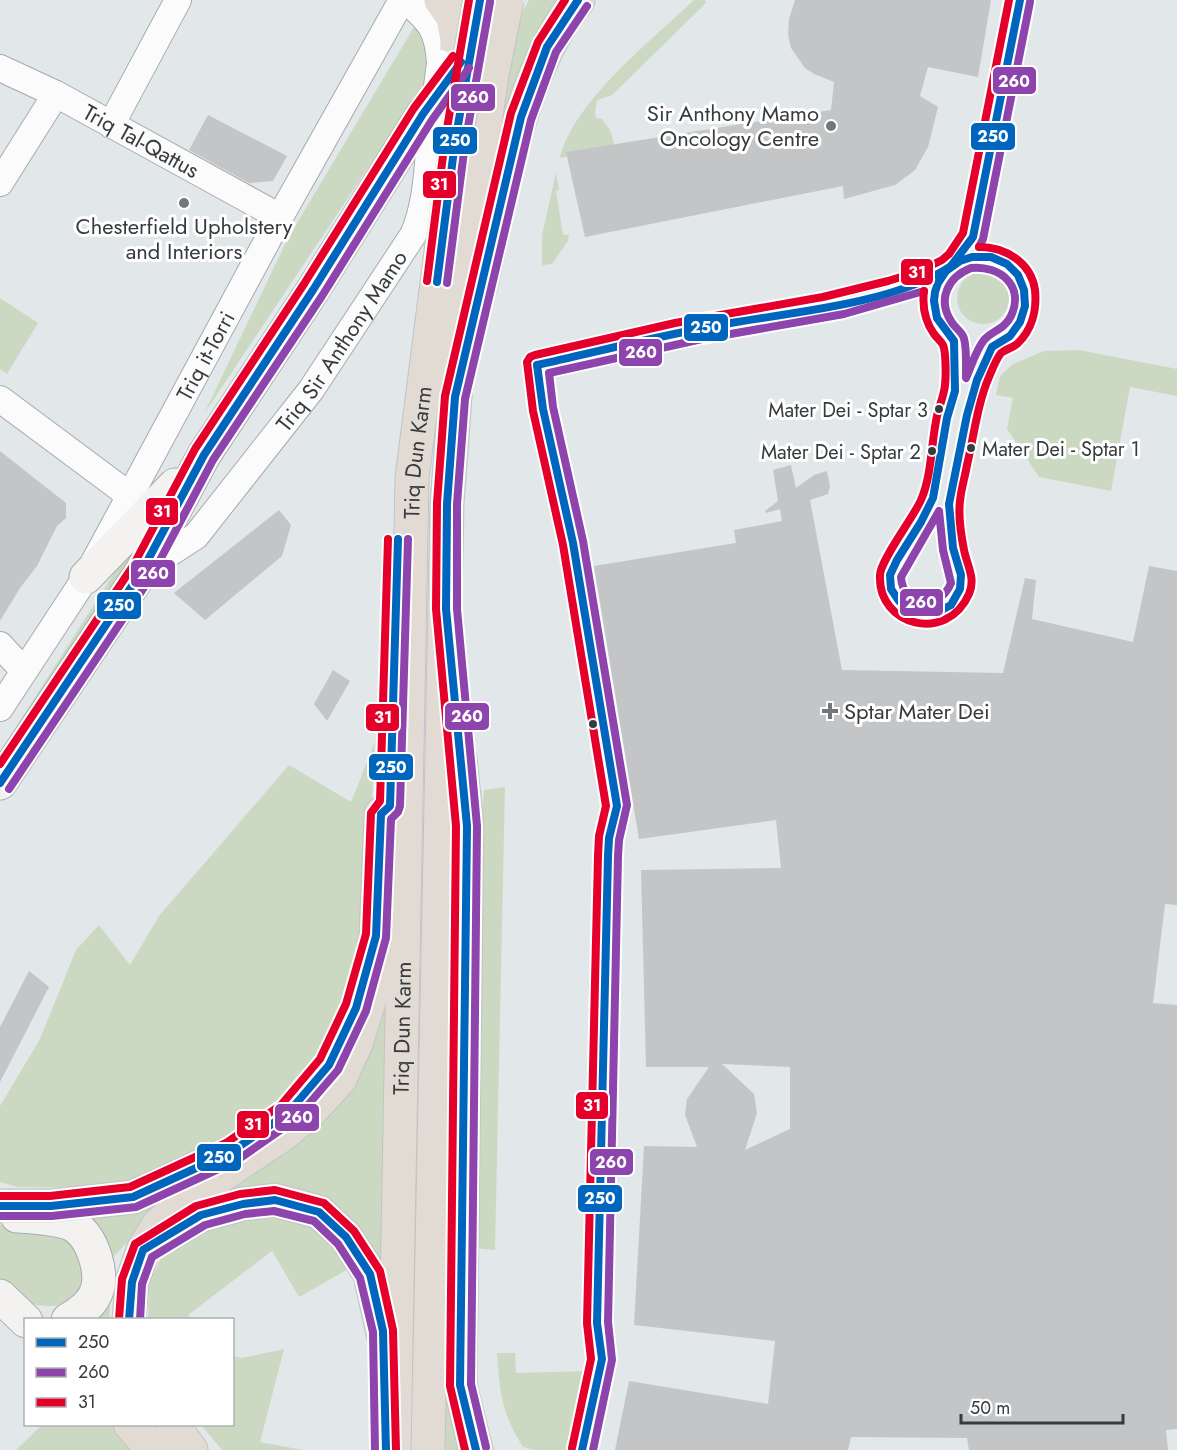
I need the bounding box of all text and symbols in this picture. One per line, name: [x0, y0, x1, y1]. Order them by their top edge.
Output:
line badge: 260: [992, 66, 1037, 95]
text: 260: [998, 70, 1030, 93]
line badge: 260: [450, 83, 496, 112]
text: 260: [457, 86, 489, 109]
street label: Triq Tal-Qattus: [77, 96, 205, 186]
place label: Sir Anthony Mamo Oncology Centre: [647, 97, 819, 154]
marker: Sir Anthony Mamo Oncology Centre: [824, 119, 838, 133]
line badge: 250: [970, 122, 1016, 151]
text: 250: [977, 125, 1009, 148]
line badge: 250: [432, 126, 478, 155]
text: 250: [439, 129, 471, 152]
line badge: 31: [422, 170, 457, 199]
text: 31: [430, 173, 448, 196]
marker: Chesterfield Upholstery and Interiors: [177, 196, 191, 210]
place label: Chesterfield Upholstery and Interiors: [76, 210, 293, 267]
street label: Triq Sir Anthony Mamo: [268, 244, 415, 438]
line badge: 31: [900, 258, 934, 286]
text: 31: [908, 261, 926, 284]
street label: Triq it-Torri: [168, 305, 242, 406]
line badge: 250: [683, 313, 729, 342]
text: 250: [690, 316, 722, 339]
line badge: 260: [618, 338, 663, 367]
text: 260: [625, 341, 657, 364]
street label: Triq Dun Karm: [395, 384, 440, 519]
place label: Mater Dei - Sptar 3: [768, 396, 928, 425]
marker: Mater Dei - Sptar 3: [933, 403, 945, 415]
place label: Mater Dei - Sptar 1: [982, 435, 1140, 464]
place label: Mater Dei - Sptar 2: [761, 438, 921, 467]
marker: Mater Dei - Sptar 1: [965, 442, 977, 454]
marker: Mater Dei - Sptar 2: [926, 445, 938, 457]
line badge: 31: [145, 497, 179, 526]
text: 31: [153, 500, 171, 523]
line badge: 260: [130, 559, 176, 588]
text: 260: [137, 562, 169, 585]
line badge: 260: [899, 588, 944, 617]
line badge: 250: [96, 591, 142, 620]
text: 260: [905, 591, 937, 614]
text: 250: [103, 594, 135, 617]
place label: Sptar Mater Dei: [844, 695, 990, 727]
line badge: 260: [444, 702, 490, 731]
marker: Sptar Mater Dei: [821, 702, 839, 720]
line badge: 31: [365, 703, 400, 732]
text: 260: [451, 705, 483, 728]
text: 31: [374, 706, 392, 729]
unlabelled marker: [587, 718, 599, 730]
line badge: 250: [368, 753, 414, 781]
text: 250: [375, 756, 407, 779]
street label: Triq Dun Karm: [385, 961, 419, 1095]
line badge: 31: [575, 1091, 609, 1120]
text: 31: [583, 1094, 601, 1117]
line badge: 260: [274, 1103, 320, 1132]
text: 260: [281, 1106, 313, 1129]
line badge: 31: [236, 1110, 270, 1139]
text: 31: [244, 1113, 262, 1136]
line badge: 250: [196, 1143, 242, 1172]
text: 250: [203, 1146, 235, 1169]
line badge: 260: [589, 1148, 634, 1176]
text: 260: [595, 1151, 627, 1174]
line badge: 250: [577, 1184, 623, 1213]
text: 250: [584, 1187, 616, 1210]
legend: [24, 1318, 234, 1426]
text: 250: [78, 1329, 109, 1355]
text: 260: [78, 1359, 110, 1385]
scale bar: [961, 1387, 1123, 1425]
text: 31: [78, 1389, 96, 1415]
text: 50 m: [970, 1395, 1010, 1421]

